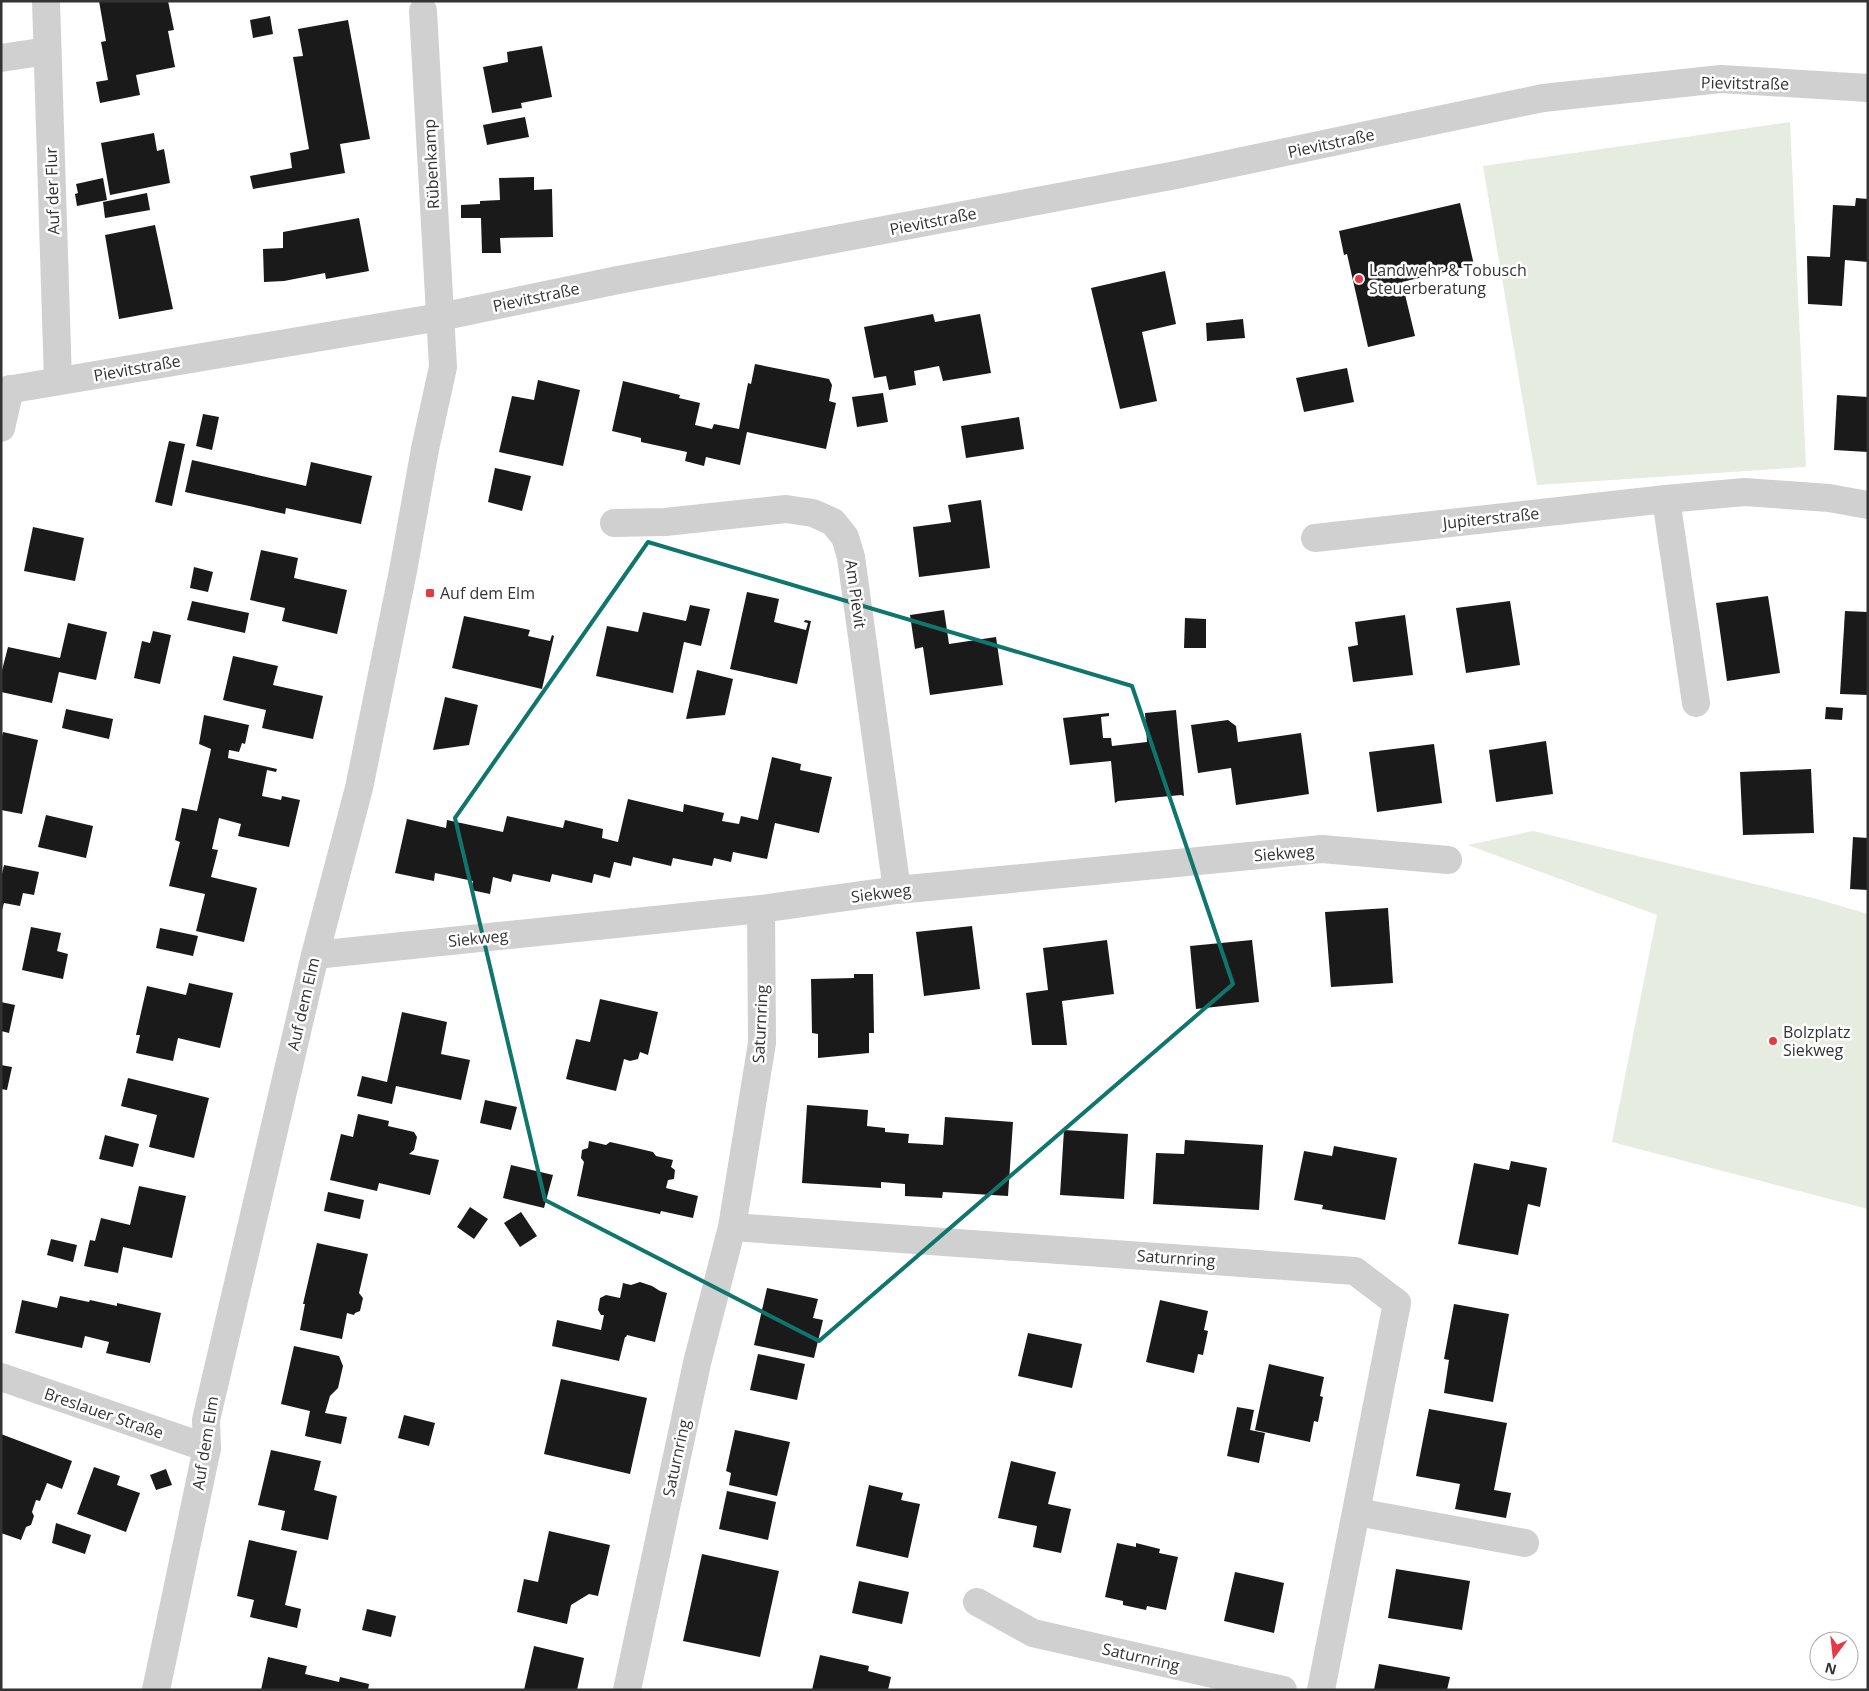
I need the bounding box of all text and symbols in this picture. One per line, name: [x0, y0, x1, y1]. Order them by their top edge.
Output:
street label: Pievitstraße: [1701, 71, 1789, 95]
street label: Rübenkamp: [418, 118, 444, 210]
street label: Pievitstraße: [1286, 123, 1376, 163]
street label: Auf der Flur: [39, 146, 65, 235]
street label: Pievitstraße: [888, 202, 978, 240]
place label: Landwehr & Tobusch Steuerberatung: [1369, 259, 1527, 299]
marker: Landwehr & Tobusch Steuerberatung: [1353, 273, 1365, 285]
street label: Pievitstraße: [491, 277, 581, 317]
street label: Pievitstraße: [92, 350, 182, 386]
street label: Jupiterstraße: [1440, 502, 1540, 534]
street label: Am Pievit: [840, 558, 872, 630]
place label: Auf dem Elm: [440, 582, 535, 604]
marker: Auf dem Elm: [424, 587, 436, 599]
street label: Siekweg: [1253, 839, 1315, 867]
street label: Siekweg: [850, 878, 913, 908]
street label: Siekweg: [447, 924, 509, 952]
street label: Auf dem Elm: [282, 955, 324, 1053]
street label: Saturnring: [747, 984, 773, 1064]
place label: Bolzplatz Siekweg: [1783, 1021, 1850, 1061]
marker: Bolzplatz Siekweg: [1767, 1035, 1779, 1047]
street label: Saturnring: [1136, 1244, 1216, 1272]
street label: Breslauer Straße: [41, 1382, 167, 1444]
street label: Auf dem Elm: [187, 1394, 223, 1492]
street label: Saturnring: [657, 1417, 695, 1499]
north arrow: [1809, 1631, 1859, 1681]
street label: Saturnring: [1100, 1637, 1182, 1677]
text: N: [1823, 1658, 1838, 1680]

